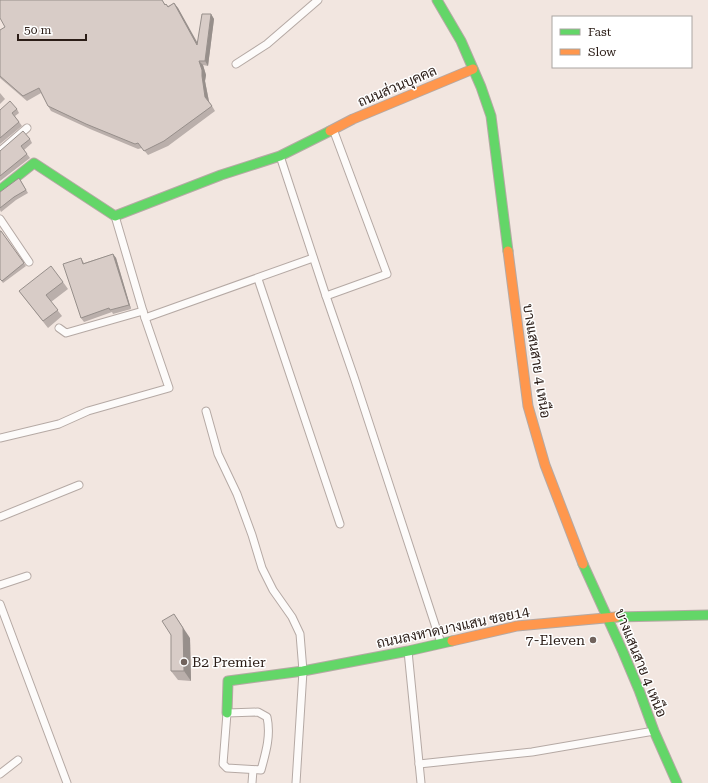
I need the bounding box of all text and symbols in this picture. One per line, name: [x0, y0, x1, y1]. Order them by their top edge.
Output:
scale bar: [18, 16, 86, 42]
legend: [552, 16, 692, 68]
text: 50 m: [24, 23, 51, 37]
text: Fast: [588, 25, 612, 39]
text: Slow: [588, 45, 616, 59]
street label: ถนนส่วนบุคคล: [355, 62, 440, 112]
street label: บางแสนสาย 4 เหนือ: [520, 303, 555, 419]
street label: ถนนลงหาดบางแสน ซอย14: [375, 603, 531, 651]
street label: บางแสนสาย 4 เหนือ: [612, 606, 671, 720]
place label: 7-Eleven: [526, 632, 585, 648]
marker: 7-Eleven: [588, 635, 598, 645]
place label: B2 Premier: [192, 654, 266, 670]
marker: B2 Premier: [179, 657, 189, 667]

